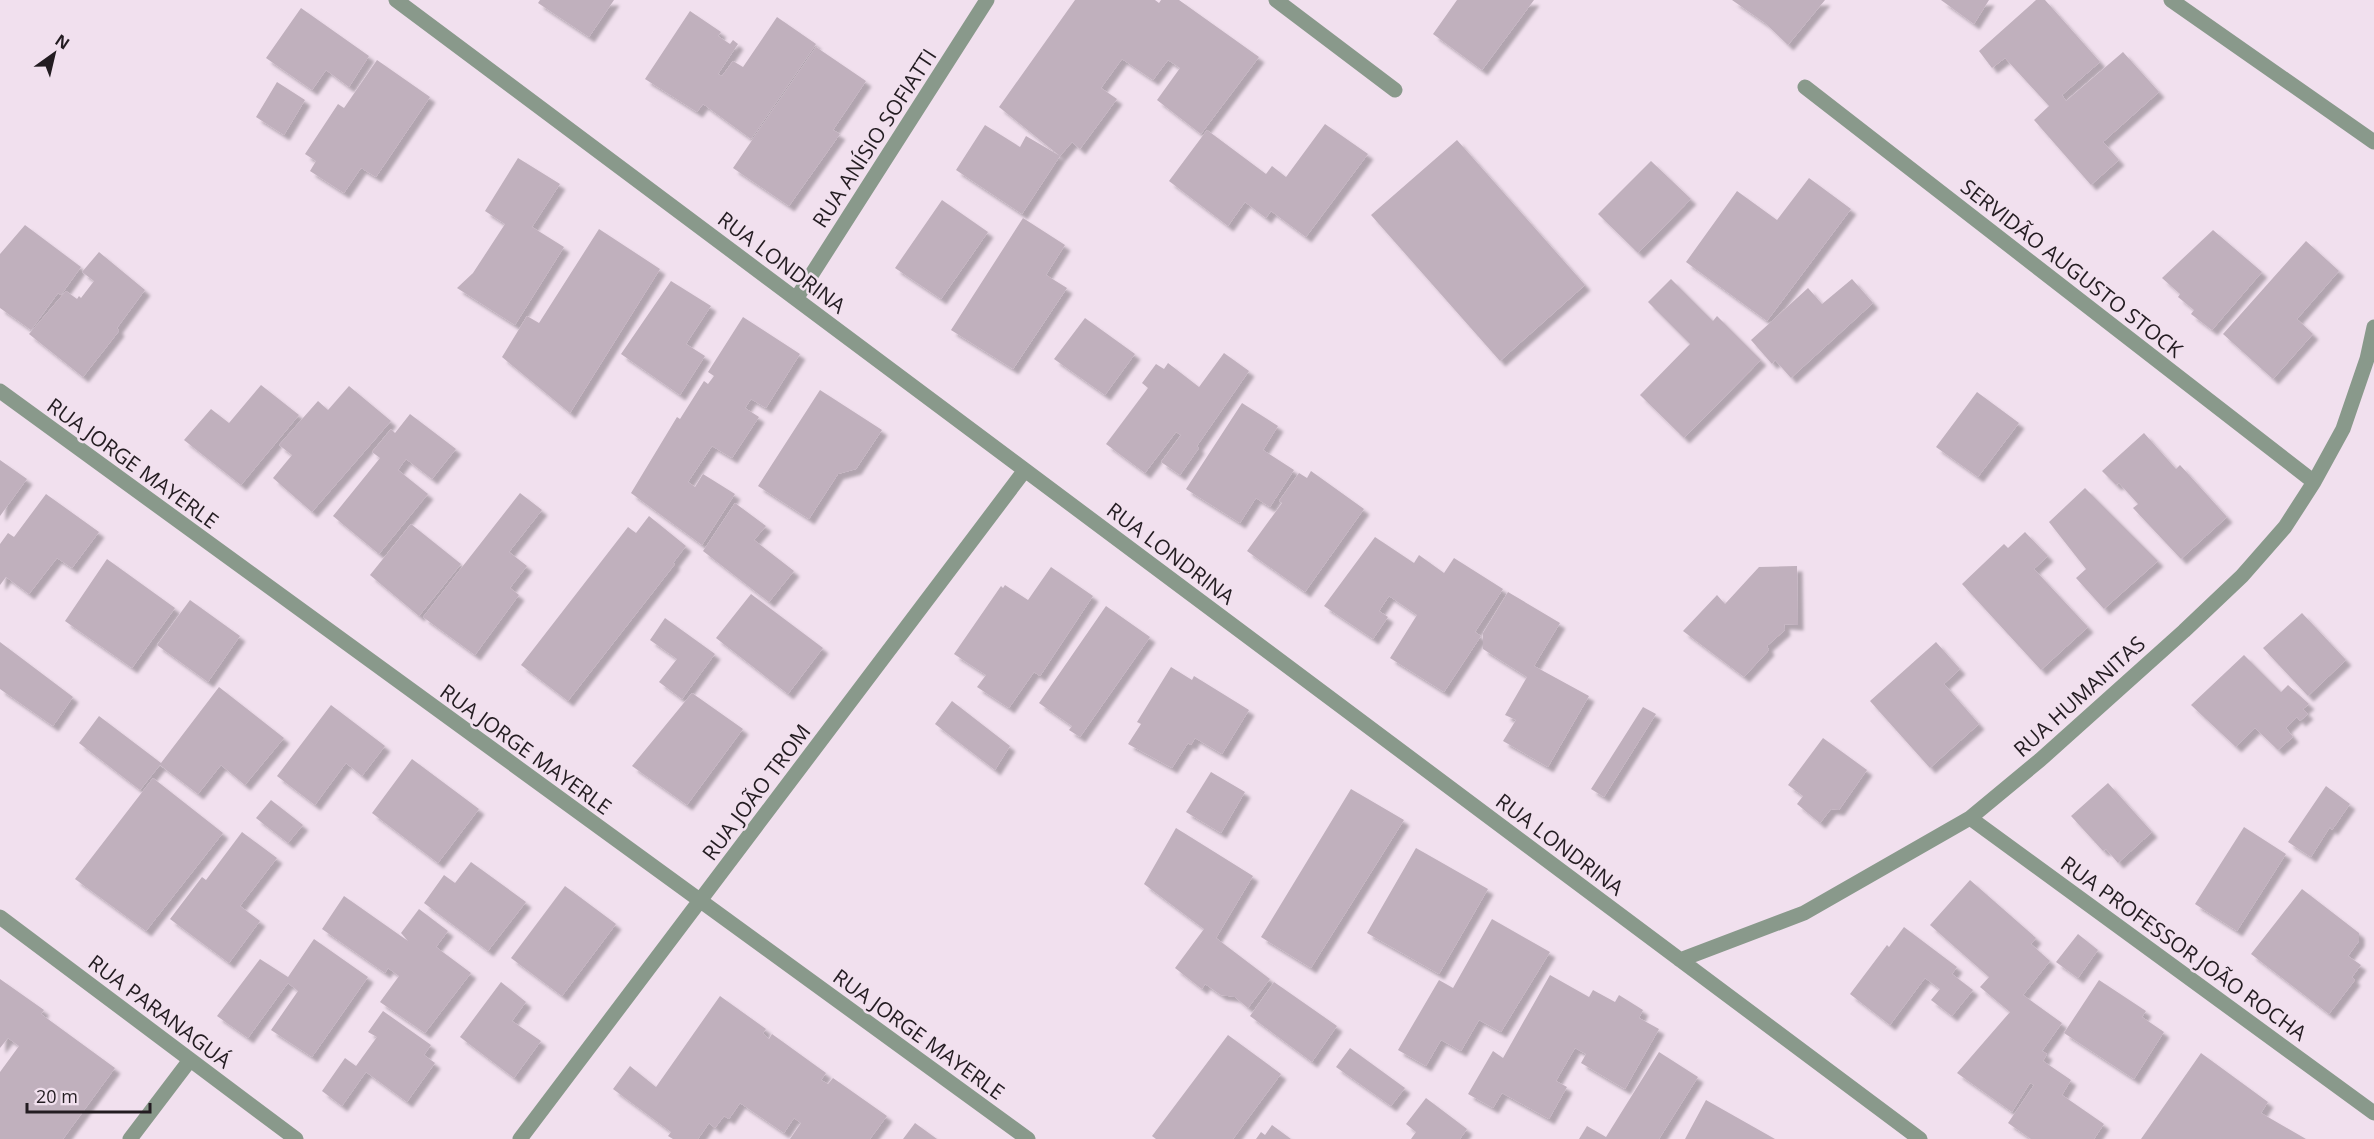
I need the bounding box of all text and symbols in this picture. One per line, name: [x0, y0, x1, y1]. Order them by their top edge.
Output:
north arrow: [24, 24, 84, 84]
text: N: [51, 29, 74, 54]
street label: RUA ANÍSIO SOFIATTI: [806, 43, 942, 233]
street label: SERVIDÃO AUGUSTO STOCK: [1955, 173, 2189, 364]
street label: RUA LONDRINA: [712, 205, 852, 320]
street label: RUA JORGE MAYERLE: [42, 391, 224, 535]
street label: RUA LONDRINA: [1101, 496, 1241, 611]
street label: RUA HUMANITAS: [2007, 629, 2151, 763]
street label: RUA JORGE MAYERLE: [435, 677, 617, 821]
street label: RUA JOÃO TROM: [696, 718, 816, 866]
street label: RUA LONDRINA: [1490, 787, 1630, 902]
street label: RUA PROFESSOR JOÃO ROCHA: [2055, 849, 2313, 1047]
street label: RUA PARANAGUÁ: [83, 948, 238, 1074]
street label: RUA JORGE MAYERLE: [828, 962, 1010, 1106]
scale bar: [27, 1076, 150, 1114]
text: 20 m: [36, 1084, 78, 1108]

